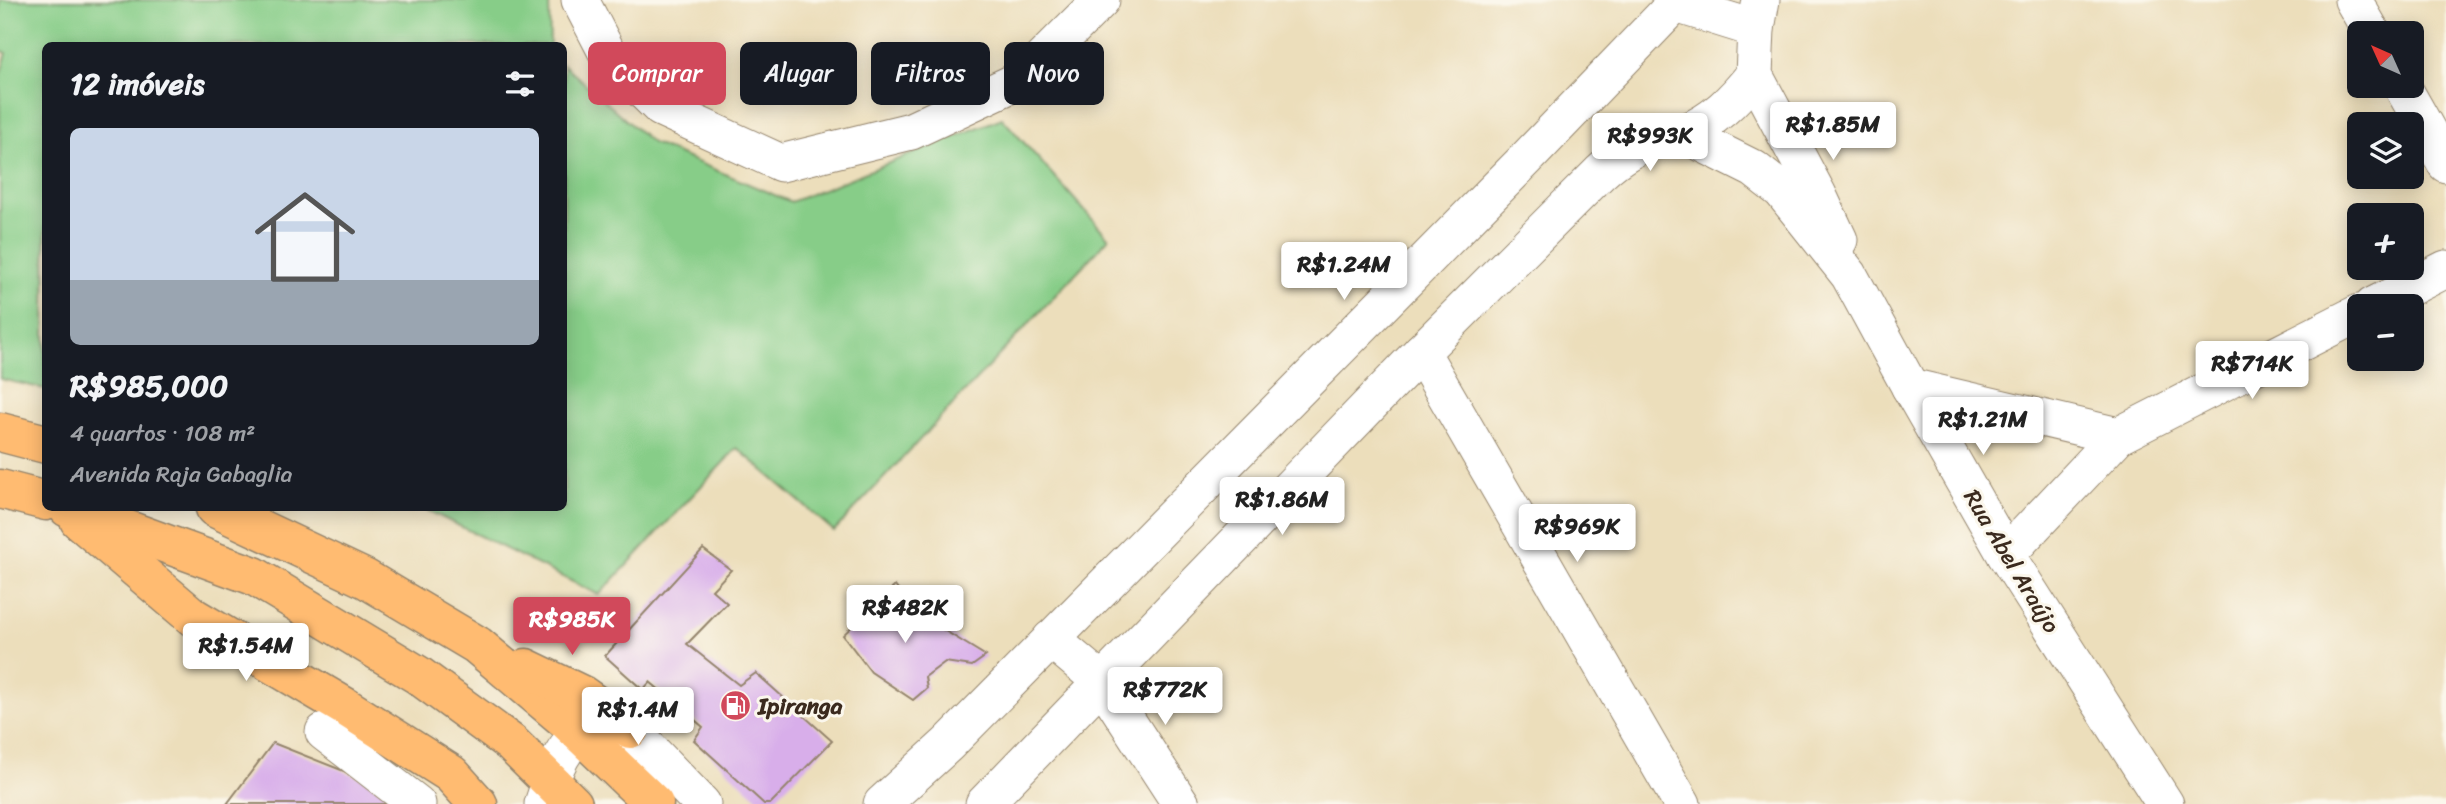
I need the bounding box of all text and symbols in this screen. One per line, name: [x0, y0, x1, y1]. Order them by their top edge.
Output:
north arrow: [2347, 21, 2424, 98]
map controls: [2347, 21, 2424, 371]
chip: Comprar: [588, 42, 726, 105]
chip: Alugar: [740, 42, 857, 105]
chip: Filtros: [871, 42, 990, 105]
chip: Novo: [1004, 42, 1104, 105]
text: 12 imóveis: [70, 57, 205, 111]
icon: filters: [501, 65, 539, 103]
pin: R$1.85M: [1768, 102, 1898, 162]
text: R$1.85M: [1786, 104, 1880, 145]
button: layers: [2347, 112, 2424, 189]
pin: R$993K: [1593, 114, 1707, 173]
text: R$993K: [1608, 115, 1692, 156]
icon: home: [242, 174, 368, 300]
button: +: [2347, 203, 2424, 280]
pin: R$1.24M: [1279, 243, 1409, 302]
text: R$1.24M: [1297, 244, 1391, 285]
button: −: [2347, 294, 2424, 371]
pin: R$714K: [2195, 342, 2309, 401]
text: R$714K: [2212, 343, 2292, 384]
text: R$985,000: [70, 359, 228, 413]
pin: R$1.21M: [1918, 398, 2048, 457]
text: R$1.21M: [1938, 399, 2028, 440]
text: 4 quartos · 108 m²: [70, 413, 255, 454]
text: Avenida Raja Gabaglia: [70, 454, 292, 495]
pin: R$1.86M: [1217, 477, 1347, 537]
text: R$1.86M: [1236, 479, 1328, 520]
street label: Rua Abel Araújo: [1952, 481, 2071, 642]
pin: R$969K: [1520, 504, 1634, 564]
text: R$969K: [1535, 506, 1619, 547]
pin: R$482K: [848, 586, 962, 645]
text: R$482K: [863, 587, 947, 628]
pin: R$985K: [515, 598, 629, 657]
text: R$985K: [529, 599, 615, 640]
pin: R$1.54M: [181, 624, 311, 683]
text: R$1.54M: [199, 625, 293, 666]
pin: R$772K: [1108, 668, 1222, 727]
text: R$772K: [1124, 669, 1206, 710]
place label: Ipiranga: [757, 686, 843, 727]
pin: R$1.4M: [581, 688, 695, 747]
text: R$1.4M: [598, 689, 678, 730]
fuel station icon: Ipiranga: [718, 689, 752, 723]

